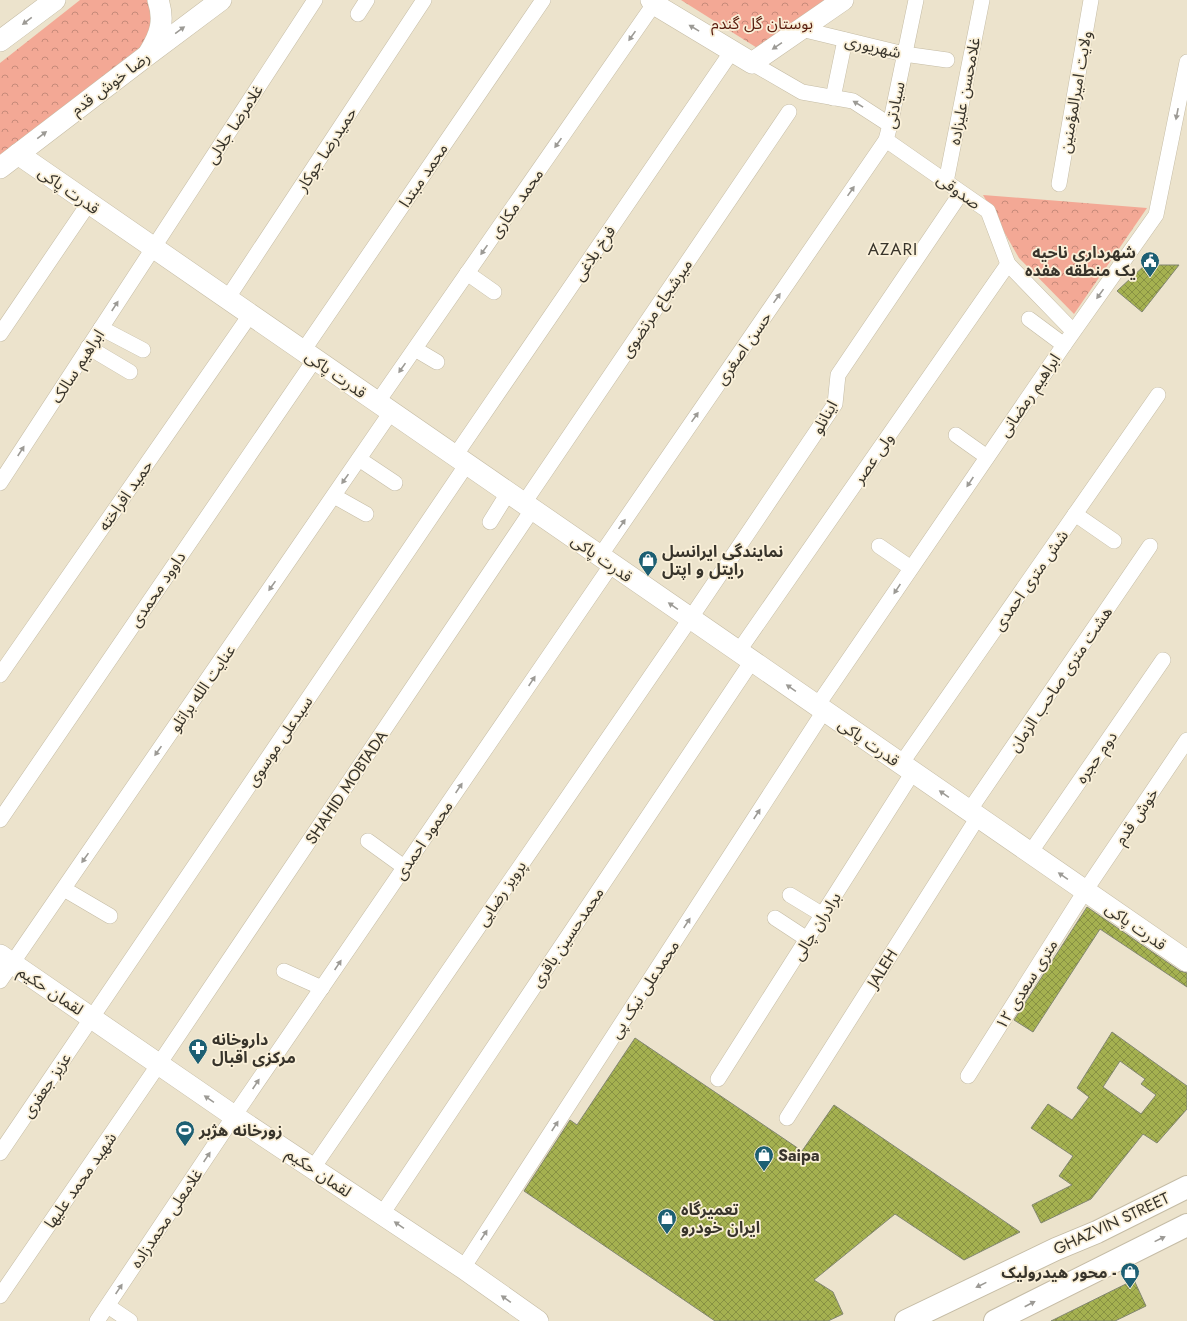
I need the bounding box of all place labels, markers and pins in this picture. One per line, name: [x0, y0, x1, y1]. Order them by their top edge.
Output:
place label: شهرداری ناحیه یک منطقه هفده: [1025, 241, 1136, 282]
public building icon: شهرداری ناحیه یک منطقه هفده: [1139, 250, 1161, 278]
place label: نمایندگی ایرانسل رایتل و اپتل: [662, 540, 783, 581]
shop icon: نمایندگی ایرانسل رایتل و اپتل: [637, 549, 659, 577]
place label: داروخانه مرکزی اقبال: [212, 1028, 296, 1069]
pharmacy icon: داروخانه مرکزی اقبال: [187, 1037, 209, 1065]
sports icon: زورخانه هژبر: [174, 1119, 196, 1147]
place label: زورخانه هژبر: [198, 1119, 283, 1142]
shop icon: Saipa: [753, 1144, 775, 1172]
place label: Saipa: [778, 1144, 820, 1167]
place label: تعمیرگاه ایران خودرو: [681, 1198, 760, 1239]
shop icon: تعمیرگاه ایران خودرو: [656, 1207, 678, 1235]
place label: محور هیدرولیک -: [1001, 1261, 1116, 1284]
shop icon: محور هیدرولیک -: [1119, 1261, 1141, 1289]

